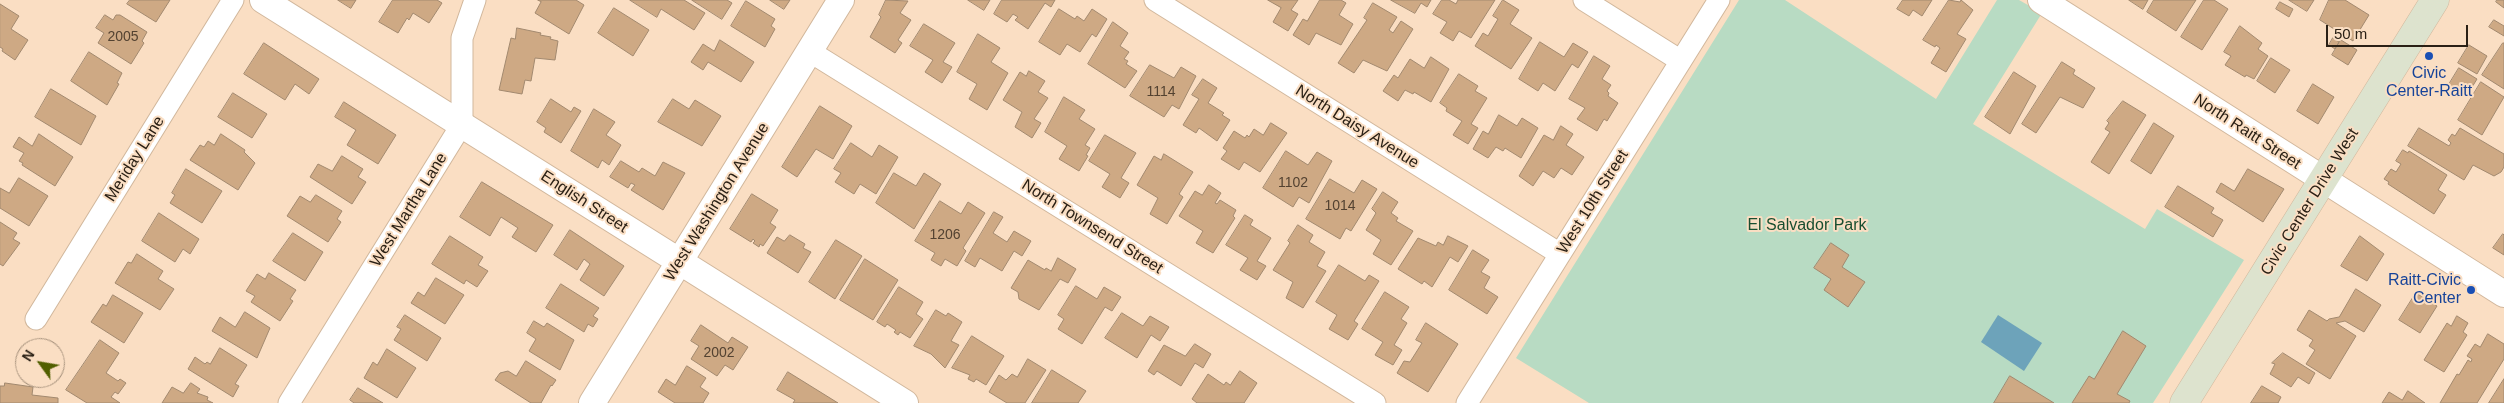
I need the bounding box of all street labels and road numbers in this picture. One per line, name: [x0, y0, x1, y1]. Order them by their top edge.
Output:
street label: North Daisy Avenue: [1292, 81, 1422, 173]
street label: North Raitt Street: [2190, 90, 2304, 174]
street label: Meriday Lane: [101, 113, 169, 205]
street label: West Washington Avenue: [660, 119, 774, 285]
street label: Civic Center Drive West: [2257, 125, 2363, 279]
street label: West 10th Street: [1553, 147, 1633, 257]
street label: West Martha Lane: [366, 150, 452, 270]
street label: English Street: [537, 167, 631, 237]
street label: North Townsend Street: [1018, 176, 1166, 278]

